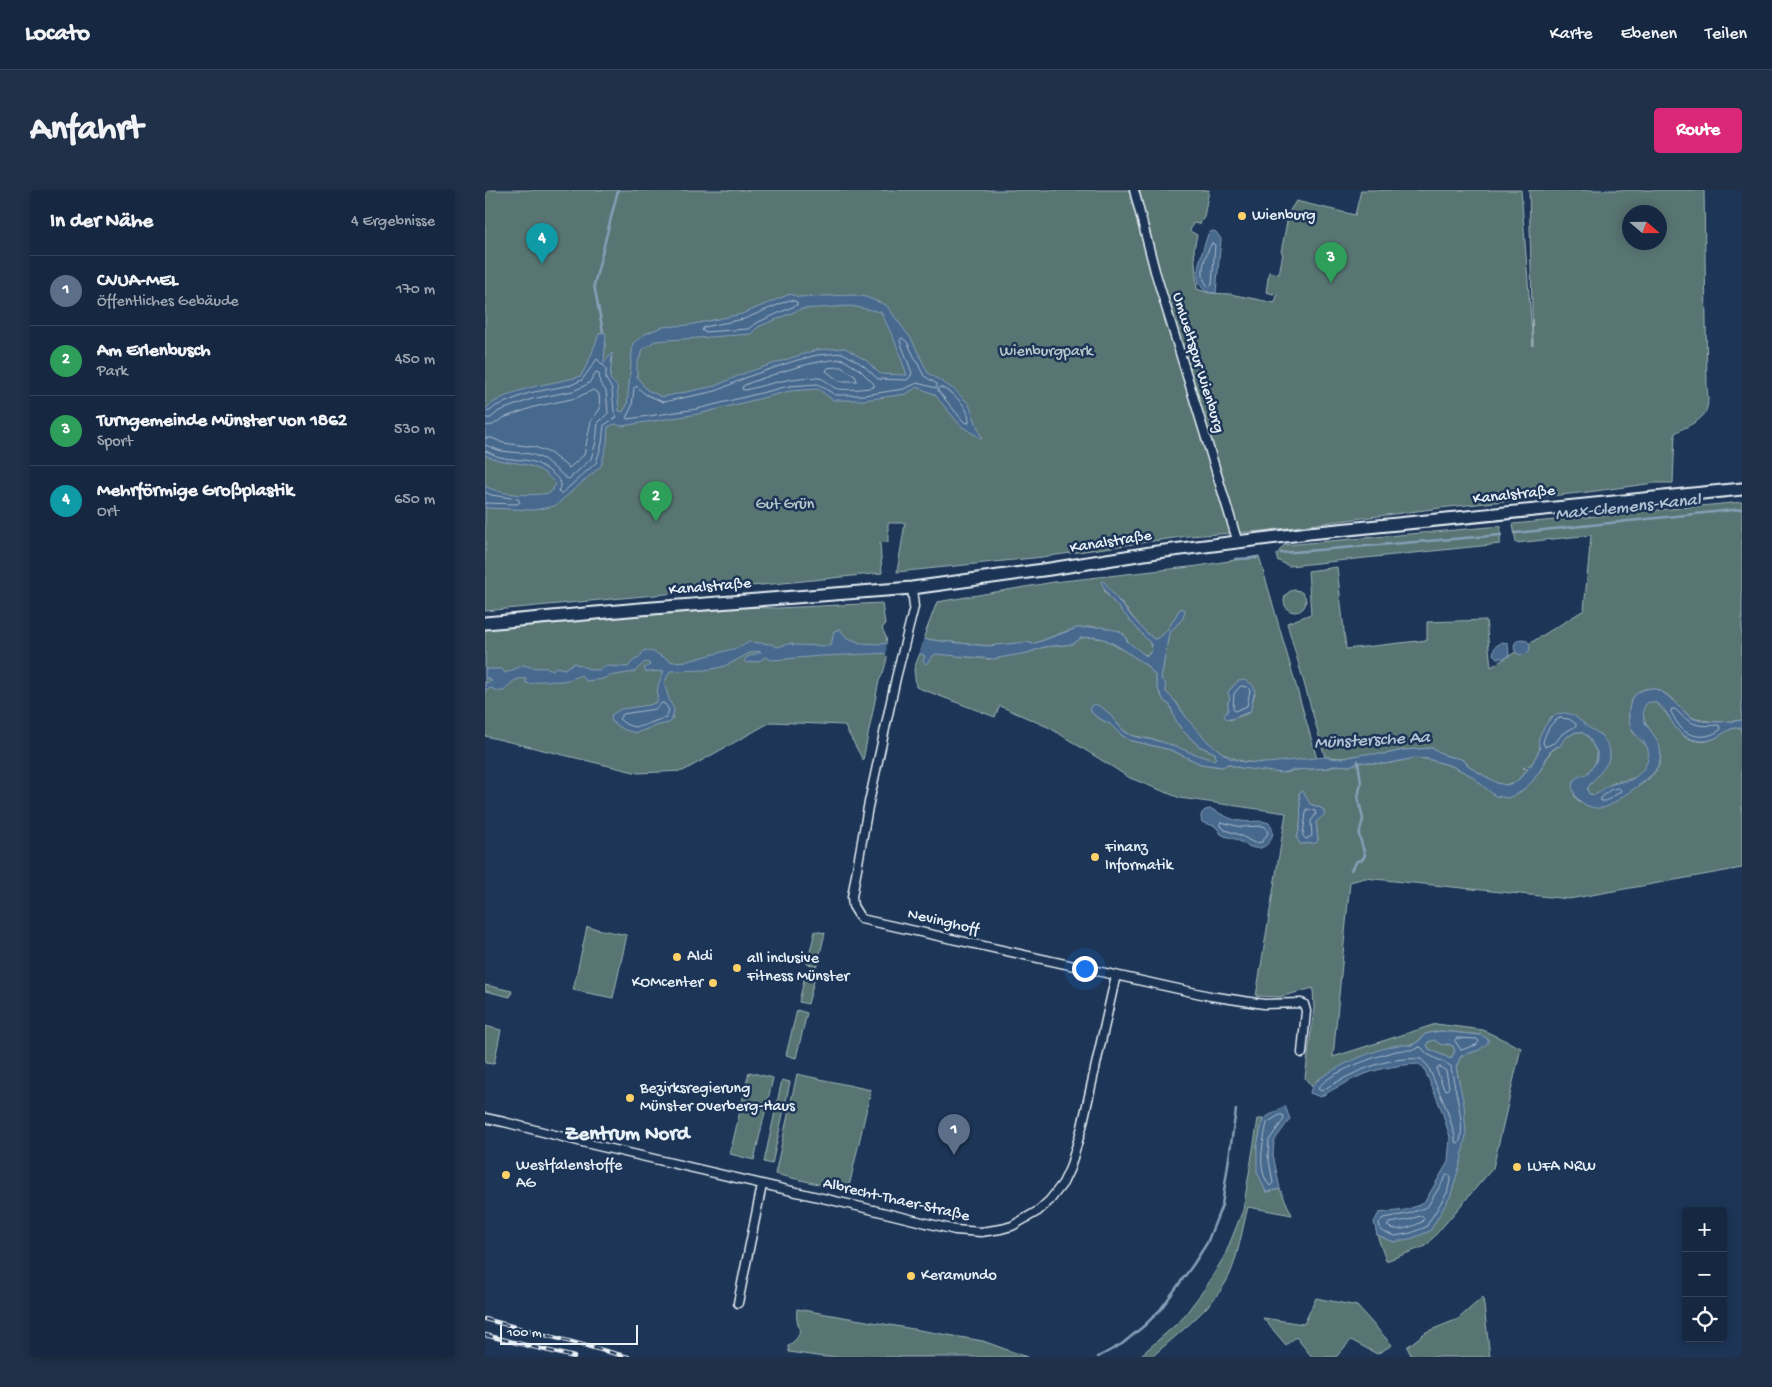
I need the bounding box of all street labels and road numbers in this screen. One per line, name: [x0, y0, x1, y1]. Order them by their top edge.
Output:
street label: Umweltspur Wienburg: [1167, 291, 1227, 435]
street label: Kanalstraße: [1472, 482, 1557, 510]
street label: Kanalstraße: [1069, 527, 1154, 559]
street label: Kanalstraße: [668, 575, 753, 601]
street label: Nevinghoff: [905, 906, 982, 941]
street label: Albrecht-Thaer-Straße: [821, 1175, 972, 1227]

